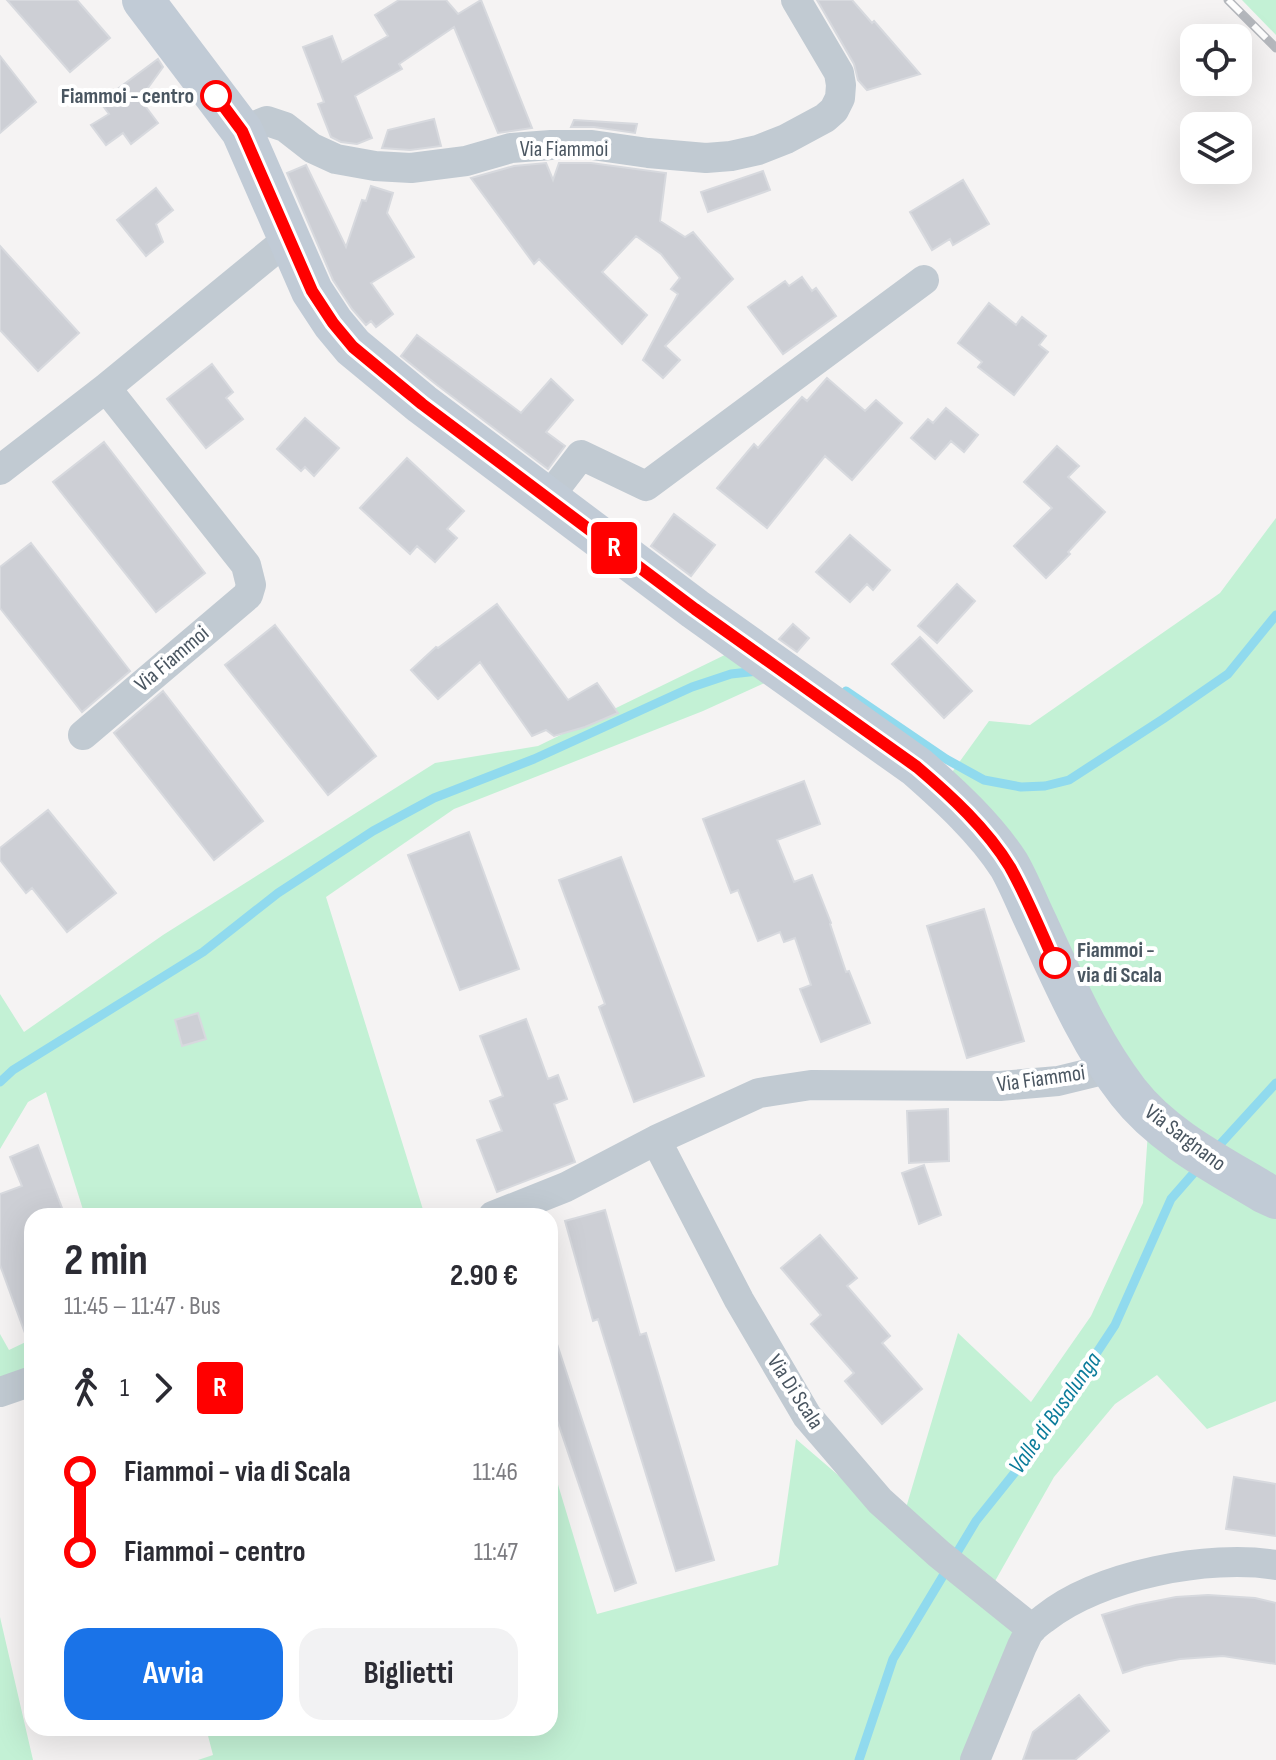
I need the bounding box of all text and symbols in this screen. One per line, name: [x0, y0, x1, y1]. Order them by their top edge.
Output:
map controls: [1180, 24, 1252, 184]
button: locate: [1180, 24, 1252, 96]
marker: Fiammoi - centro: [201, 81, 231, 111]
place label: Fiammoi - centro: [61, 83, 194, 110]
button: layers: [1180, 112, 1252, 184]
street label: Via Fiammoi: [520, 136, 608, 163]
line badge: R: [588, 522, 640, 574]
text: R: [607, 531, 621, 564]
street label: Via Fiammoi: [129, 620, 215, 698]
place label: Fiammoi - via di Scala: [1077, 937, 1162, 989]
marker: Fiammoi - via di Scala: [1040, 948, 1070, 978]
street label: Via Fiammoi: [995, 1059, 1087, 1099]
street label: Via Sargnano: [1139, 1099, 1231, 1177]
text: 2 min: [64, 1234, 148, 1287]
text: 2.90 €: [450, 1258, 518, 1294]
text: 11:45 – 11:47 · Bus: [64, 1291, 221, 1322]
water label: Valle di Busalunga: [1003, 1346, 1108, 1479]
street label: Via Di Scala: [761, 1350, 829, 1434]
icon: walk: [64, 1366, 108, 1410]
icon: forward: [141, 1366, 185, 1410]
text: R: [213, 1371, 227, 1404]
text: 1: [120, 1373, 129, 1404]
text: Fiammoi - via di Scala: [124, 1454, 351, 1490]
text: 11:46: [473, 1457, 518, 1488]
text: Fiammoi - centro: [124, 1534, 306, 1570]
text: 11:47: [474, 1537, 518, 1568]
button: Avvia: [64, 1628, 283, 1720]
button: Biglietti: [299, 1628, 518, 1720]

